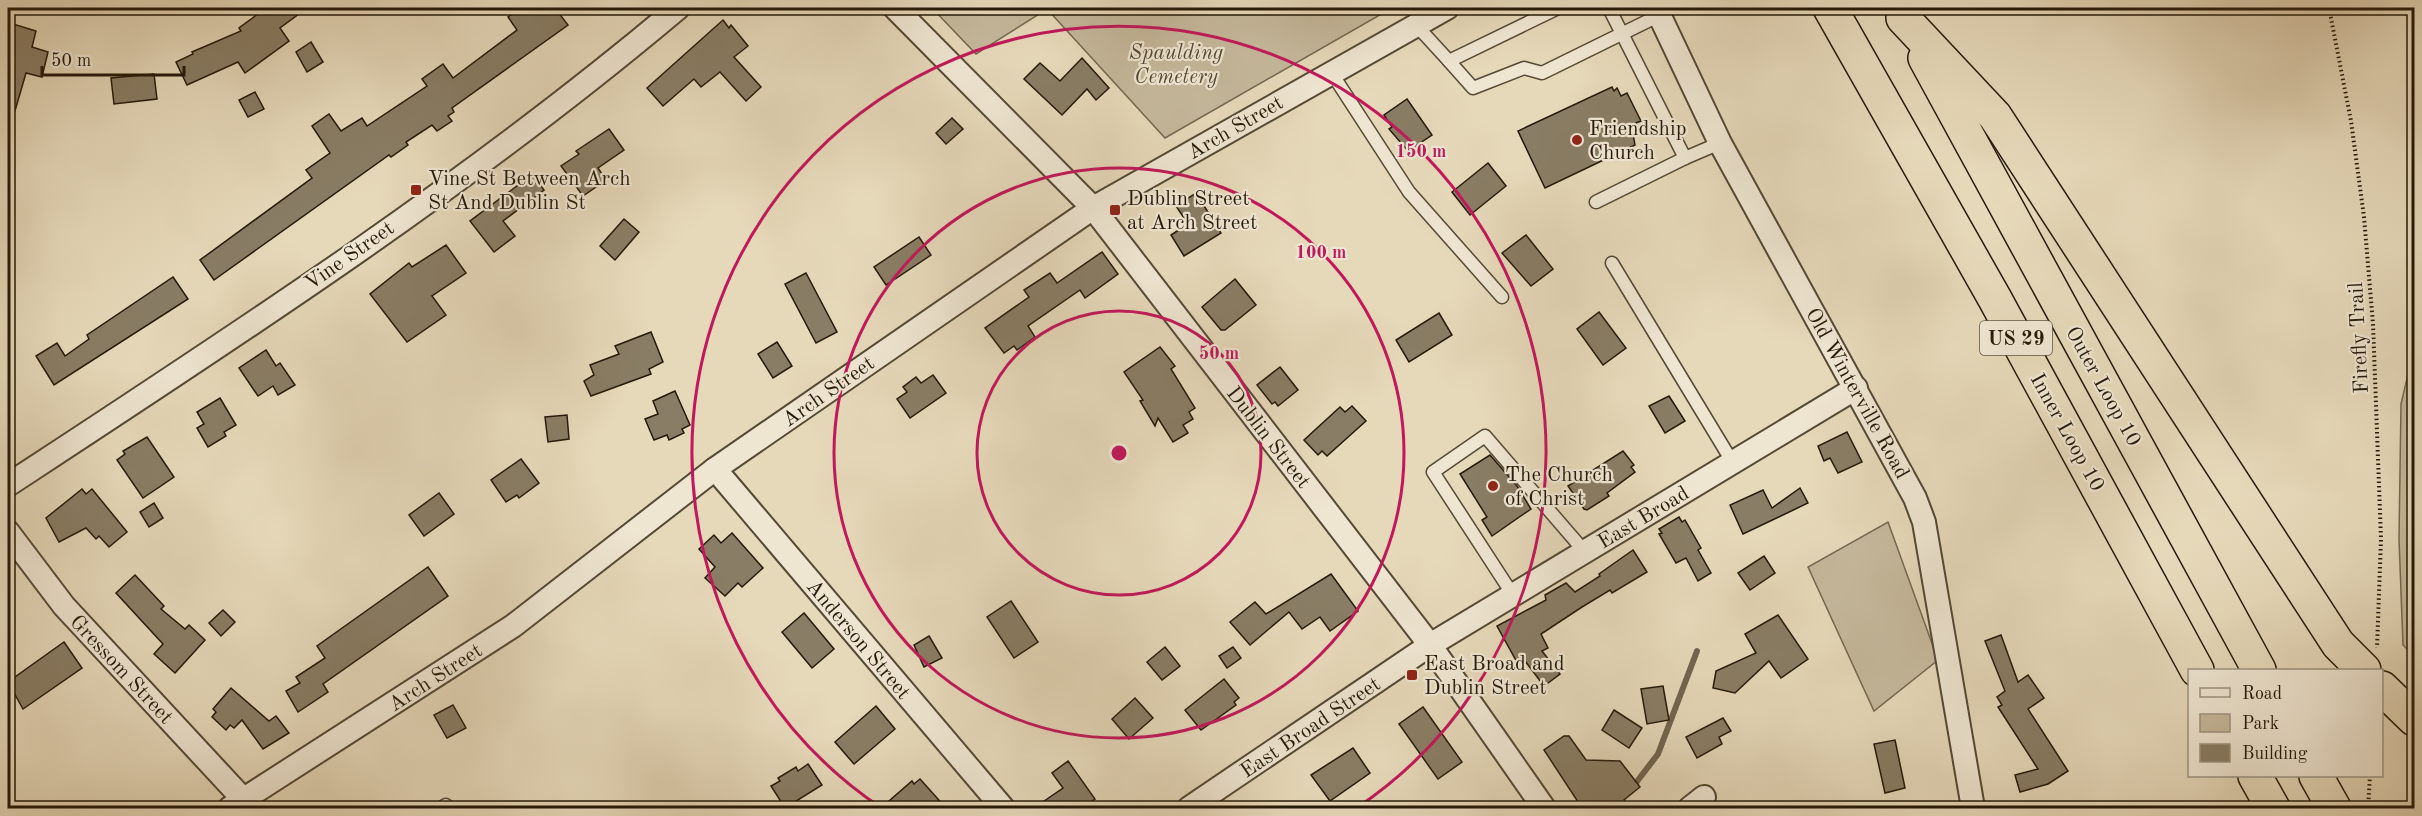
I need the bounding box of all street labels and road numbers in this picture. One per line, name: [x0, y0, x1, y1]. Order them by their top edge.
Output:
street label: Arch Street: [1184, 93, 1287, 164]
street label: Vine Street: [301, 218, 398, 295]
street label: Firefly Trail: [2346, 281, 2373, 394]
street label: Old Winterville Road: [1801, 305, 1912, 483]
road number: US 29: [1980, 321, 2052, 355]
street label: Outer Loop 10: [2061, 323, 2144, 450]
street label: Arch Street: [779, 353, 879, 431]
street label: Inner Loop 10: [2026, 370, 2108, 495]
street label: Dublin Street: [1222, 383, 1314, 493]
street label: East Broad: [1595, 483, 1693, 554]
street label: Anderson Street: [802, 576, 914, 704]
street label: Gressom Street: [65, 612, 176, 728]
street label: Arch Street: [385, 640, 486, 716]
street label: East Broad Street: [1237, 674, 1385, 783]

